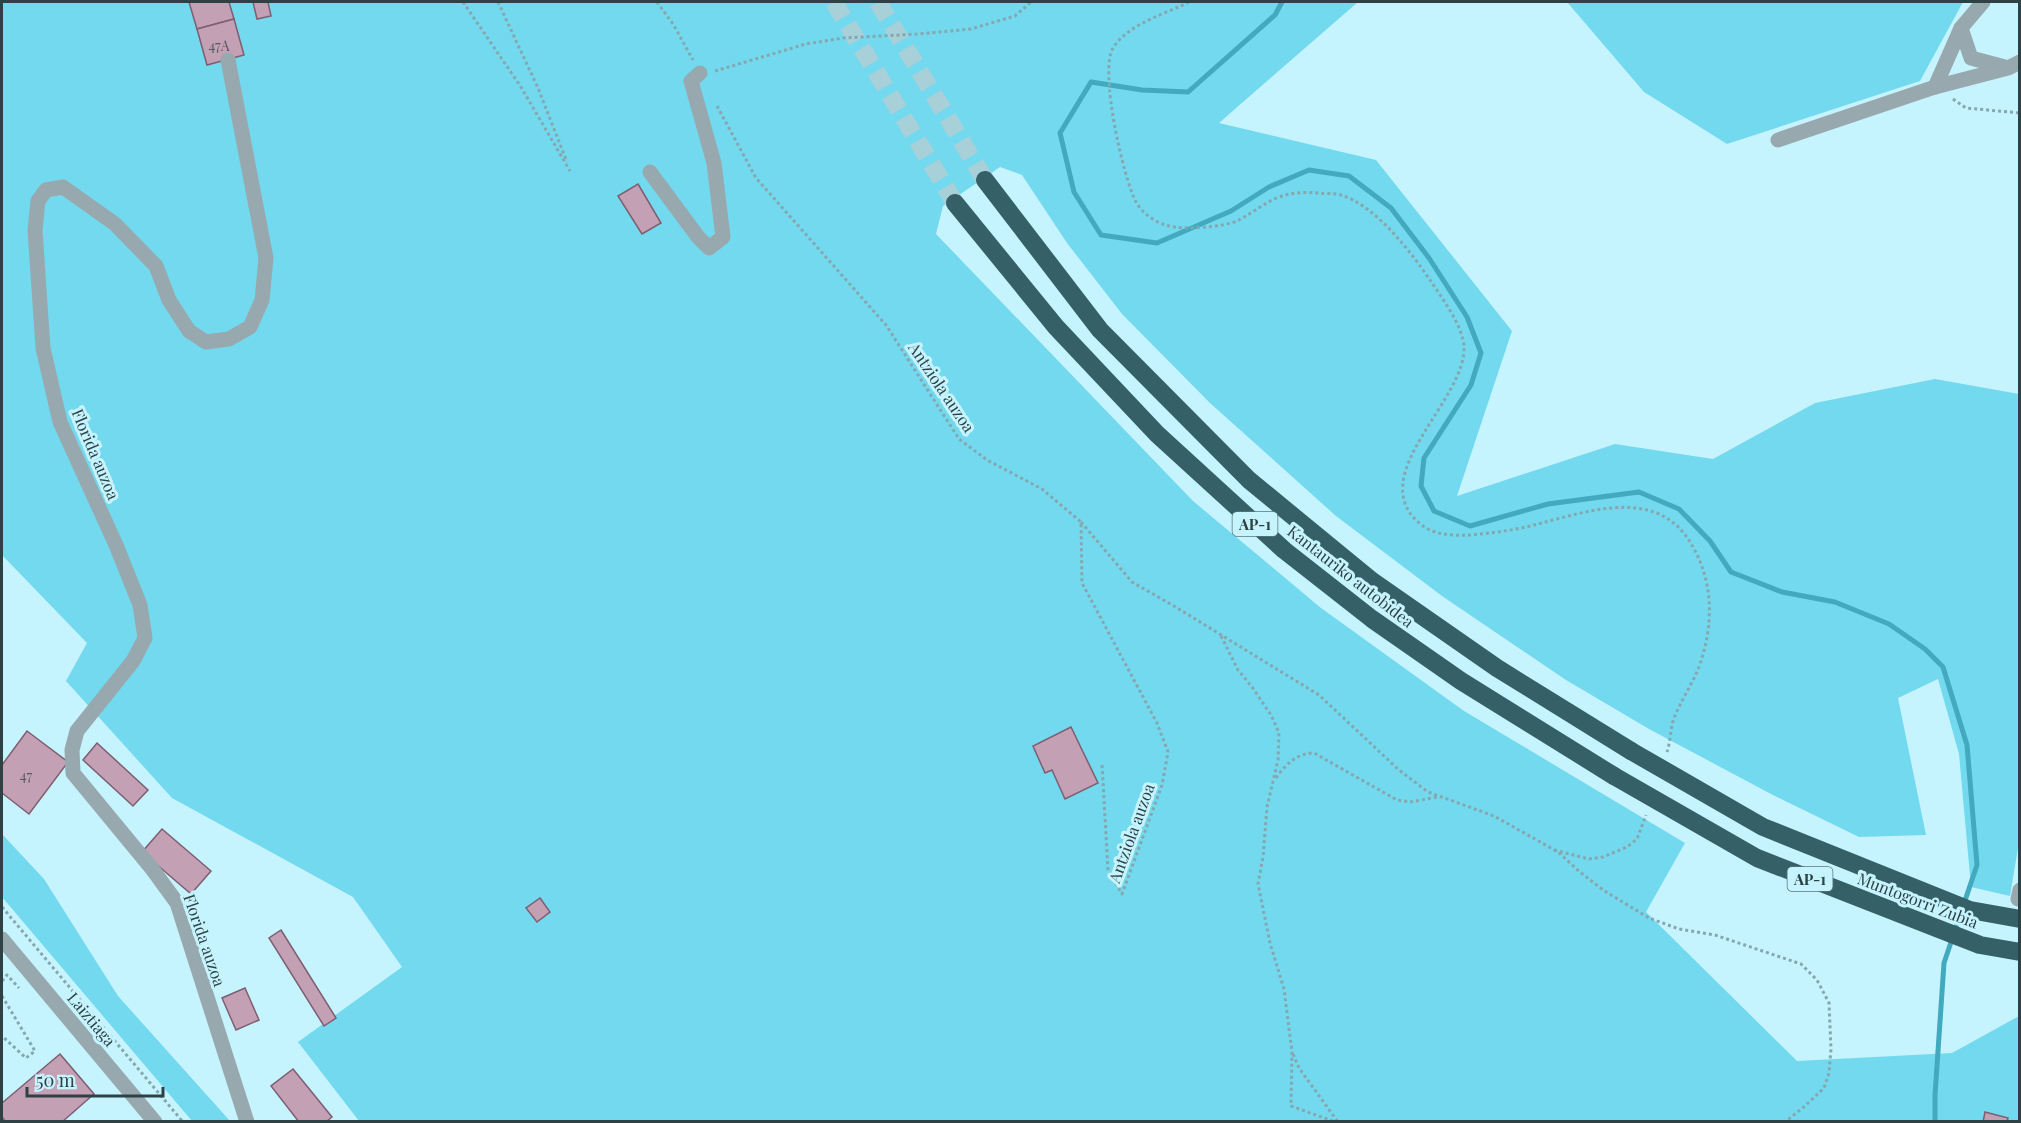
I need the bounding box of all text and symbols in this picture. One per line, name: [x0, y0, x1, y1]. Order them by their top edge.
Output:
house number: 47A: [208, 36, 230, 55]
street label: Antziola auzoa: [904, 337, 980, 436]
street label: Florida auzoa: [67, 405, 125, 503]
road number: AP-1: [1232, 512, 1278, 536]
street label: Kantauriko autobidea: [1284, 520, 1418, 632]
house number: 47: [20, 766, 33, 785]
street label: Antziola auzoa: [1103, 780, 1159, 886]
road number: AP-1: [1788, 867, 1832, 891]
street label: Muntogorri Zubia: [1855, 867, 1981, 933]
street label: Florida auzoa: [179, 891, 231, 989]
street label: Laiztiaga: [63, 988, 121, 1050]
scale bar: [27, 1060, 164, 1098]
text: 50 m: [36, 1068, 75, 1092]

